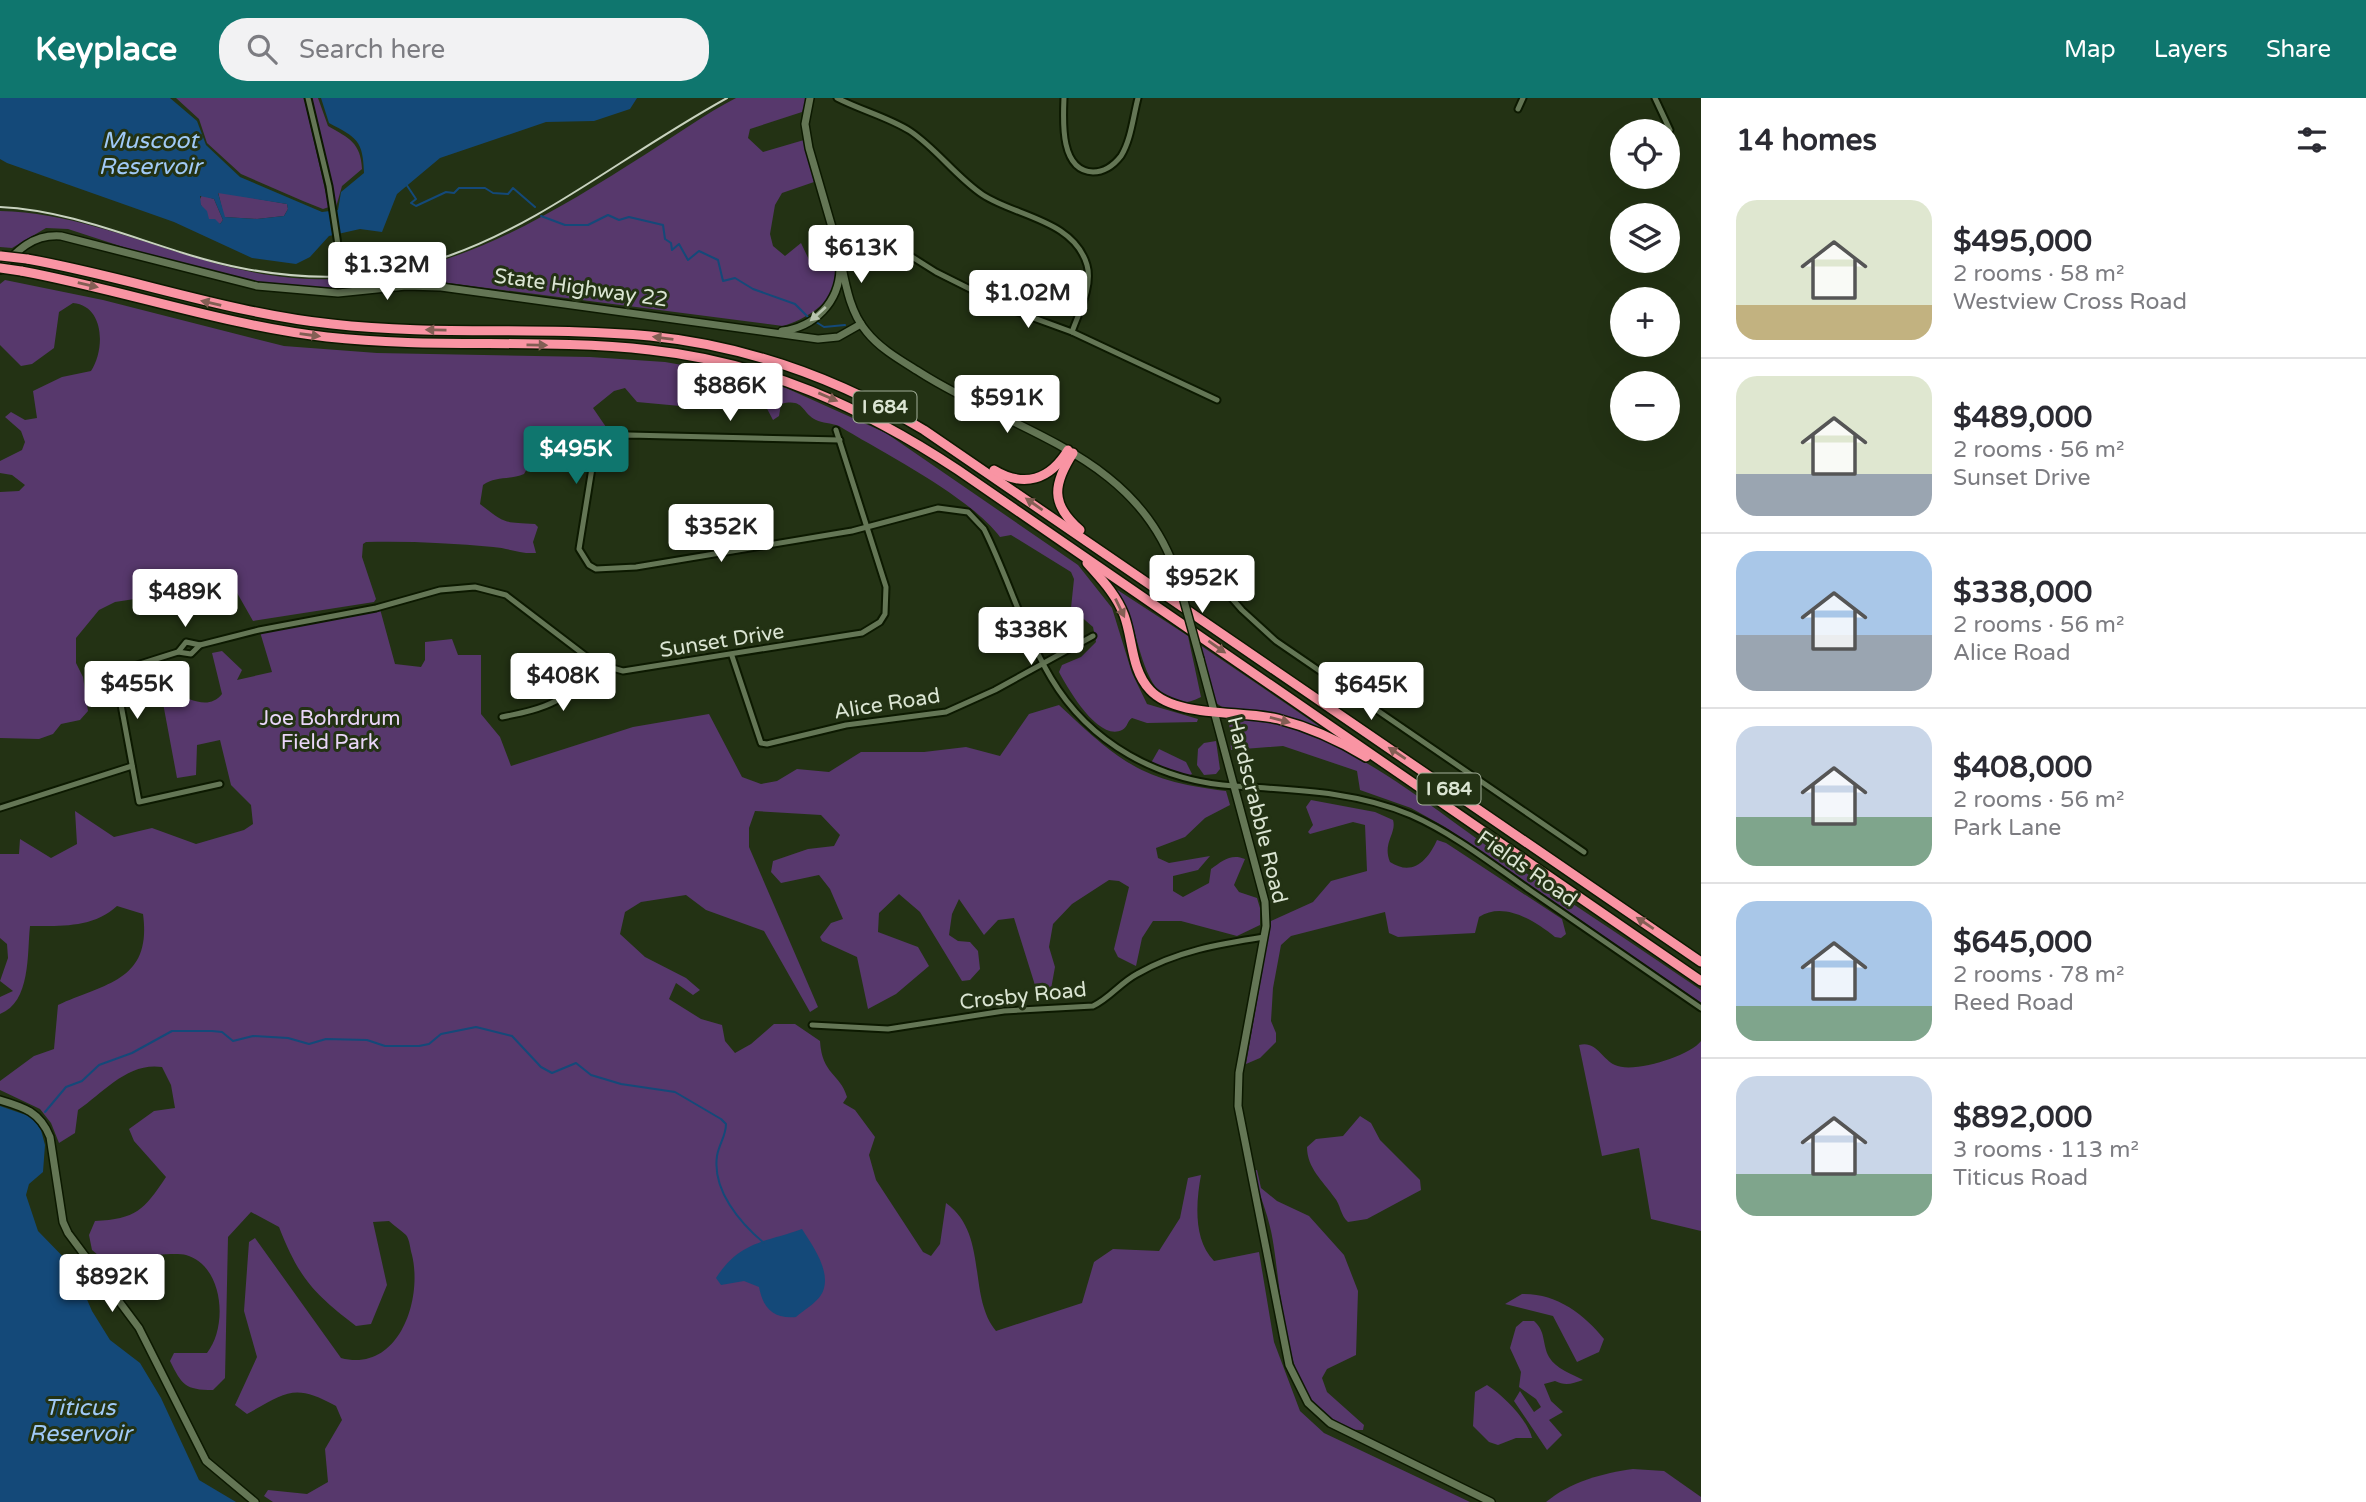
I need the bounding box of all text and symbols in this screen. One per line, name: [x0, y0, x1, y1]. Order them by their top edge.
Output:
search box: [219, 18, 709, 81]
text: Keyplace: [35, 30, 177, 69]
icon: search: [243, 30, 281, 68]
text: Search here: [299, 34, 445, 65]
text: Map: [2064, 35, 2116, 64]
text: Layers: [2154, 35, 2228, 64]
text: Share: [2266, 35, 2331, 64]
map controls: [1610, 119, 1680, 441]
button: locate: [1610, 119, 1680, 189]
icon: filters: [2293, 121, 2331, 159]
text: 14 homes: [1736, 122, 1877, 159]
water label: Muscoot Reservoir: [99, 127, 205, 181]
button: layers: [1610, 203, 1680, 273]
text: $495,000: [1953, 223, 2092, 260]
pin: $613K: [812, 226, 910, 285]
icon: home: [1792, 228, 1876, 312]
text: $613K: [825, 234, 897, 262]
pin: $1.32M: [330, 242, 444, 302]
text: $1.32M: [344, 251, 430, 279]
text: 2 rooms · 58 m²: [1953, 260, 2124, 288]
street label: State Highway 22: [492, 263, 670, 313]
pin: $1.02M: [971, 271, 1085, 330]
text: $1.02M: [985, 279, 1071, 307]
one-way arrow: [77, 280, 99, 291]
button: +: [1610, 287, 1680, 357]
text: Westview Cross Road: [1953, 288, 2187, 316]
one-way arrow: [200, 297, 222, 308]
one-way arrow: [809, 306, 827, 322]
one-way arrow: [425, 324, 447, 336]
one-way arrow: [299, 329, 321, 340]
one-way arrow: [652, 332, 674, 343]
one-way arrow: [526, 339, 548, 351]
pin: $886K: [681, 364, 779, 423]
button: −: [1610, 371, 1680, 441]
text: $886K: [694, 372, 766, 400]
pin: $591K: [958, 376, 1056, 435]
text: $591K: [971, 384, 1043, 412]
one-way arrow: [818, 391, 838, 403]
road number: I 684: [854, 392, 917, 422]
text: $489,000: [1953, 399, 2092, 436]
icon: home: [1792, 404, 1876, 488]
pin: $495K: [527, 426, 625, 486]
text: $495K: [540, 435, 612, 463]
text: 2 rooms · 56 m²: [1953, 436, 2124, 464]
text: Sunset Drive: [1953, 464, 2090, 492]
one-way arrow: [1025, 497, 1043, 511]
pin: $352K: [672, 504, 770, 564]
text: $352K: [685, 513, 757, 541]
pin: $952K: [1153, 556, 1251, 615]
text: $952K: [1166, 564, 1238, 592]
pin: $489K: [136, 570, 234, 629]
text: $338,000: [1953, 574, 2092, 611]
text: $489K: [149, 578, 221, 606]
icon: home: [1792, 579, 1876, 663]
one-way arrow: [1114, 598, 1126, 618]
pin: $338K: [982, 608, 1080, 667]
text: 2 rooms · 56 m²: [1953, 611, 2124, 639]
text: $338K: [995, 616, 1067, 644]
street label: Sunset Drive: [658, 619, 786, 663]
text: Alice Road: [1953, 639, 2070, 667]
one-way arrow: [1207, 640, 1226, 653]
pin: $408K: [514, 654, 612, 713]
pin: $455K: [88, 662, 186, 721]
text: $408K: [527, 662, 599, 690]
pin: $645K: [1322, 662, 1420, 722]
text: $455K: [101, 670, 173, 698]
text: $645K: [1335, 671, 1407, 699]
street label: Alice Road: [832, 683, 942, 725]
park label: Joe Bohrdrum Field Park: [260, 706, 401, 755]
street label: Hardscrabble Road: [1222, 714, 1292, 906]
one-way arrow: [1270, 715, 1292, 726]
one-way arrow: [1387, 747, 1406, 760]
text: $408,000: [1953, 749, 2092, 786]
icon: home: [1792, 754, 1876, 838]
road number: I 684: [1418, 774, 1480, 804]
text: 2 rooms · 56 m²: [1953, 786, 2124, 814]
text: Park Lane: [1953, 814, 2061, 842]
street label: Fields Road: [1472, 825, 1582, 913]
one-way arrow: [1636, 916, 1654, 930]
text: $645,000: [1953, 924, 2092, 961]
icon: home: [1792, 929, 1876, 1013]
text: 2 rooms · 78 m²: [1953, 961, 2124, 989]
street label: Crosby Road: [958, 977, 1088, 1015]
text: Reed Road: [1953, 989, 2074, 1017]
text: $892,000: [1953, 1099, 2092, 1136]
icon: home: [1792, 1104, 1876, 1188]
text: 3 rooms · 113 m²: [1953, 1136, 2139, 1164]
text: Titicus Road: [1953, 1164, 2088, 1192]
pin: $892K: [63, 1254, 161, 1314]
text: $892K: [76, 1263, 148, 1291]
water label: Titicus Reservoir: [29, 1394, 135, 1448]

